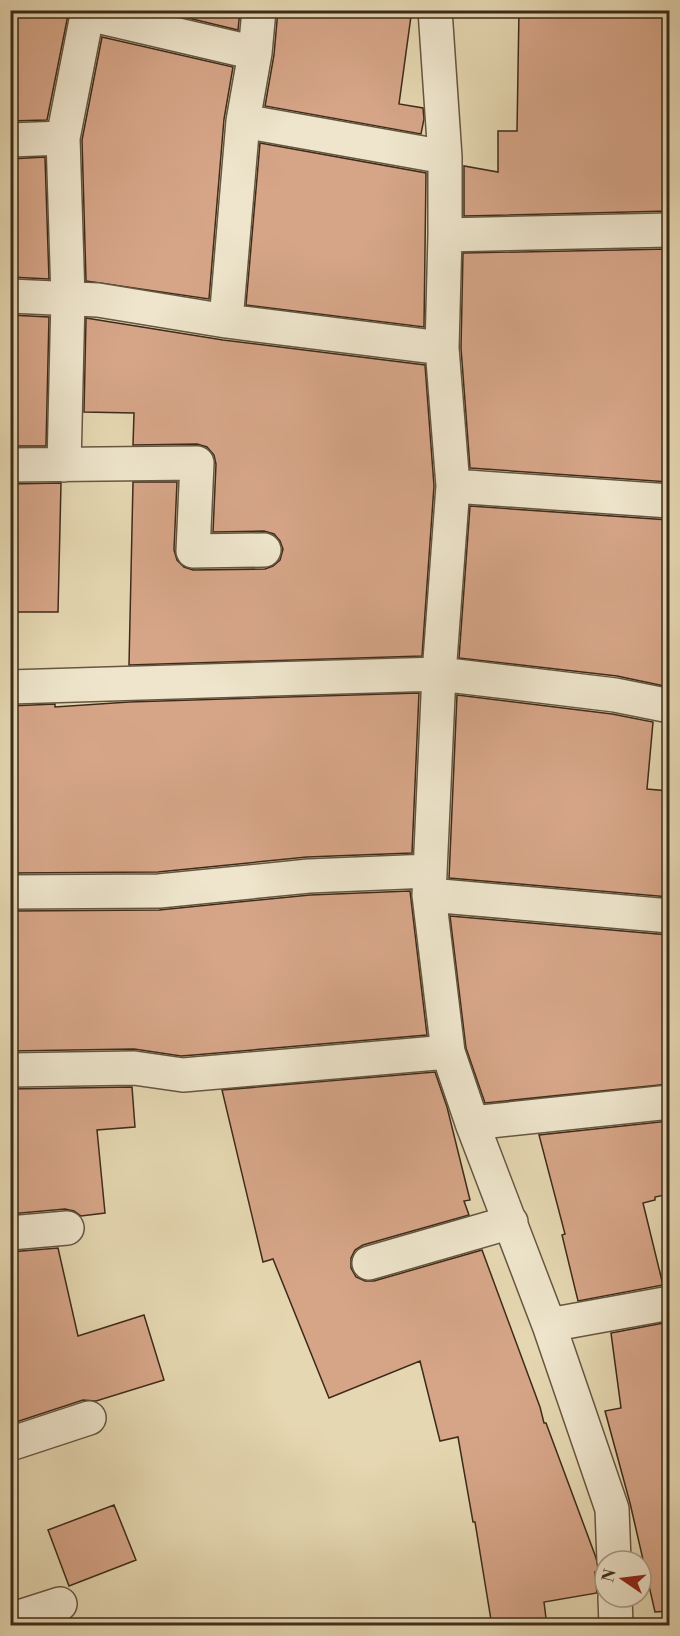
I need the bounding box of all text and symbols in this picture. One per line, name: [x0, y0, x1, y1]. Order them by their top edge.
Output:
north arrow: [593, 1549, 653, 1609]
text: N: [598, 1567, 621, 1584]

